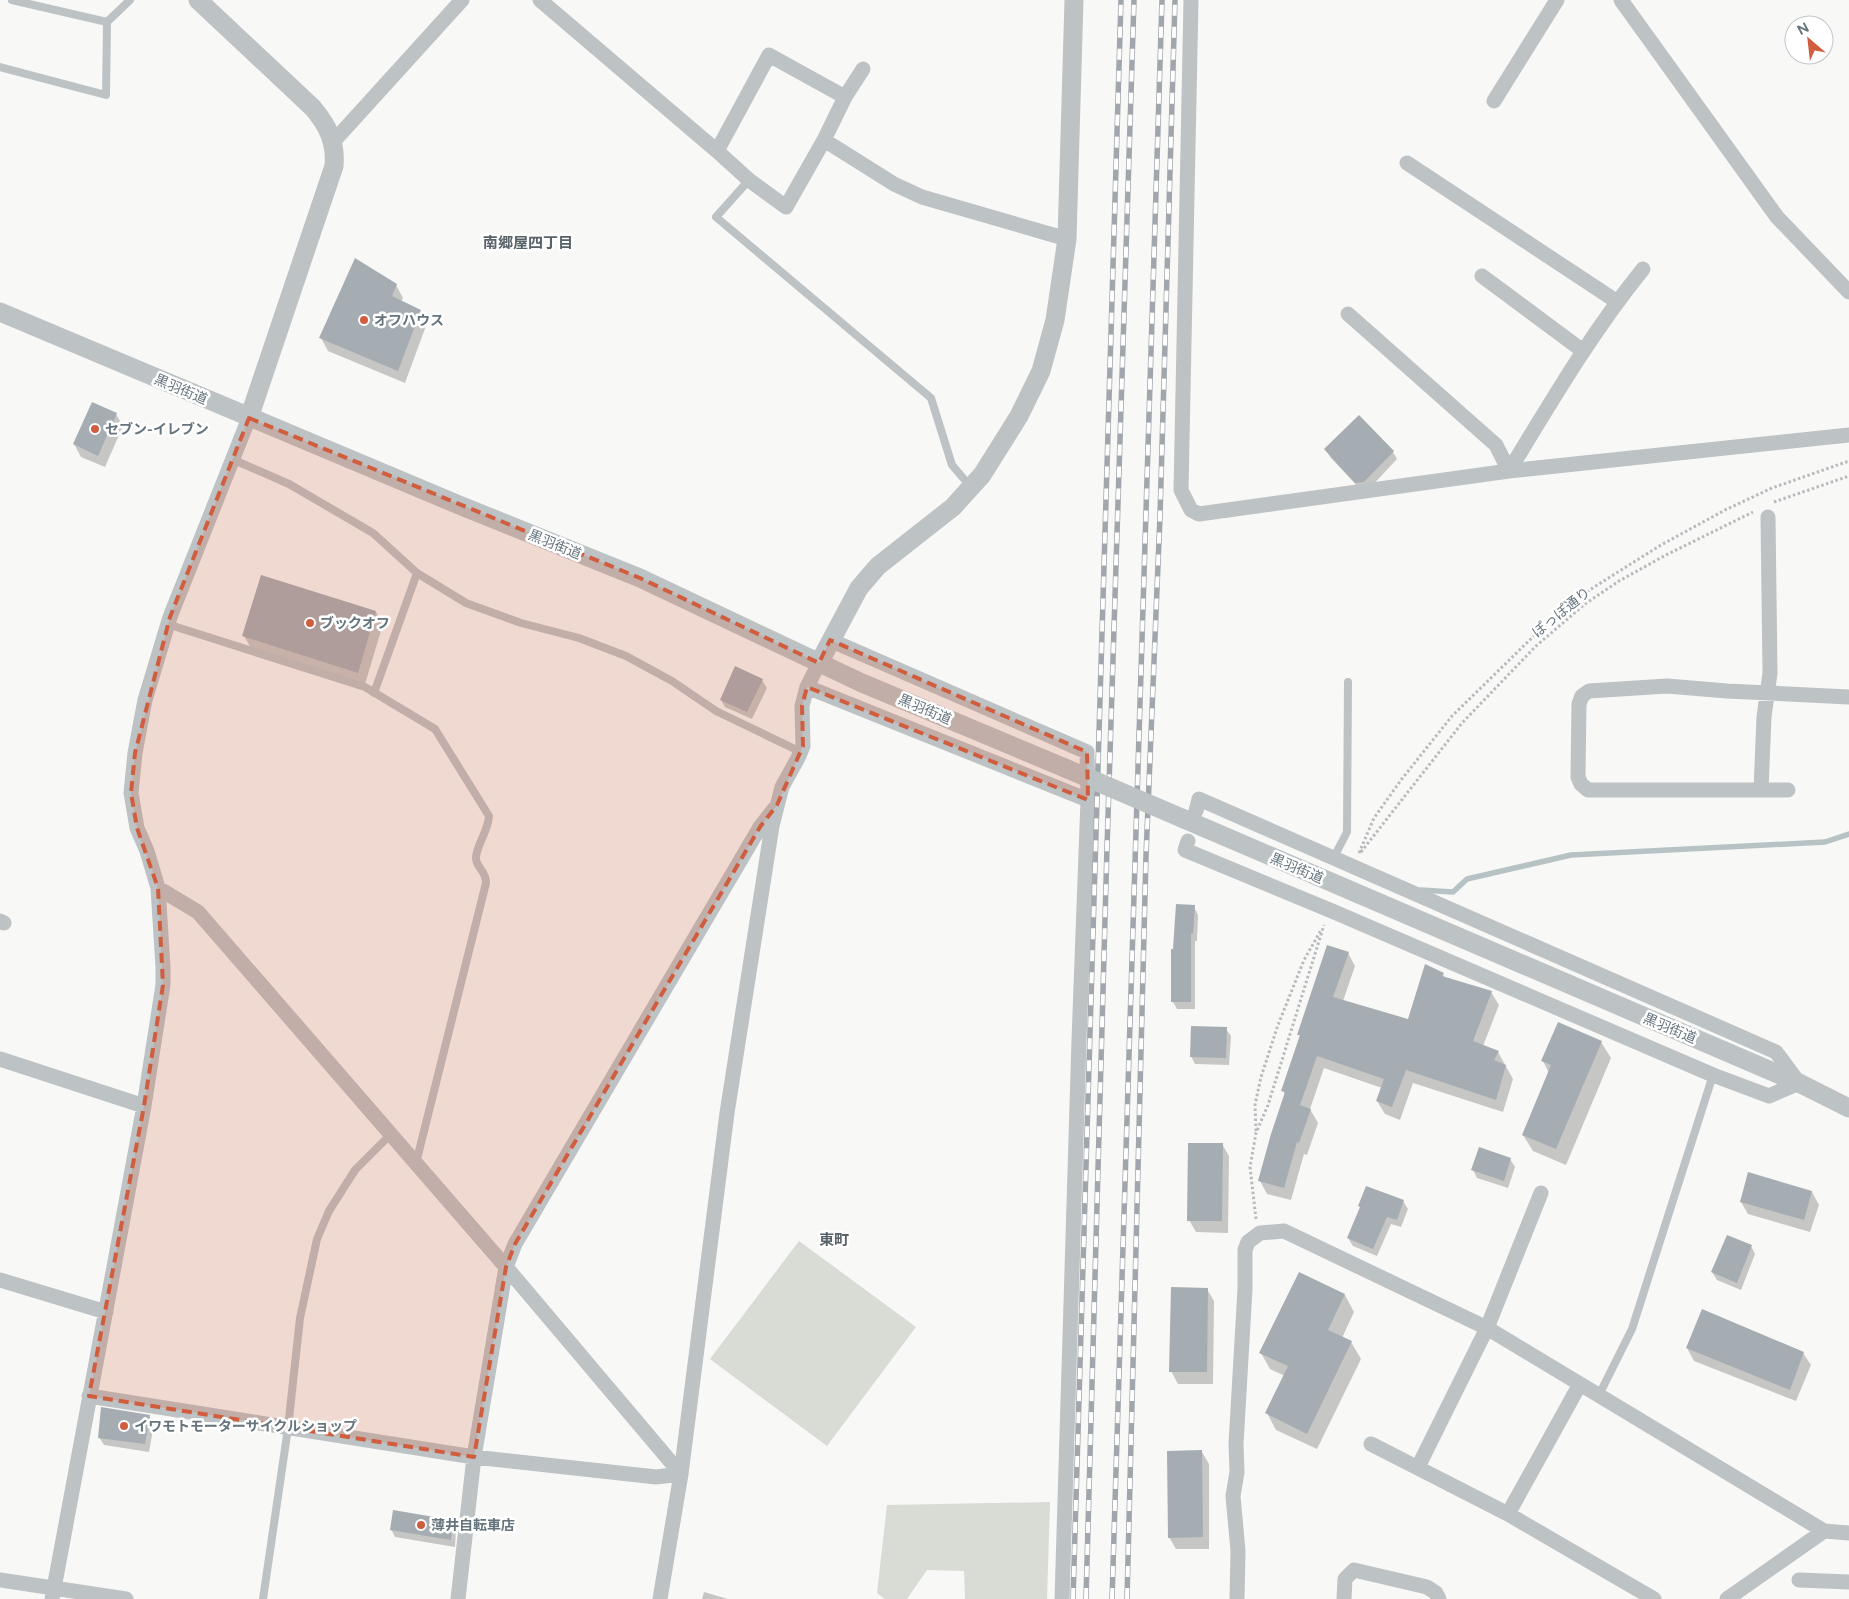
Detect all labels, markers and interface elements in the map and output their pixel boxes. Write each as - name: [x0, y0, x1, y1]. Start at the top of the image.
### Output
- north arrow: [1784, 15, 1834, 65]
- text: N: [1794, 19, 1812, 39]
- district label: 南郷屋四丁目: [483, 234, 573, 252]
- place label: オフハウス: [374, 312, 444, 329]
- marker: オフハウス: [358, 314, 370, 326]
- street label: 黒羽街道: [152, 371, 210, 408]
- place label: セブン-イレブン: [105, 421, 209, 438]
- marker: セブン-イレブン: [89, 423, 101, 435]
- street label: 黒羽街道: [526, 526, 584, 563]
- street label: ぽっぽ通り: [1529, 584, 1594, 641]
- place label: ブックオフ: [320, 615, 390, 632]
- marker: ブックオフ: [304, 617, 316, 629]
- street label: 黒羽街道: [896, 691, 954, 728]
- street label: 黒羽街道: [1268, 850, 1326, 887]
- street label: 黒羽街道: [1641, 1010, 1699, 1047]
- district label: 東町: [819, 1231, 849, 1249]
- place label: イワモトモーターサイクルショップ: [134, 1418, 357, 1435]
- marker: イワモトモーターサイクルショップ: [118, 1420, 130, 1432]
- place label: 薄井自転車店: [431, 1517, 515, 1534]
- marker: 薄井自転車店: [415, 1519, 427, 1531]

